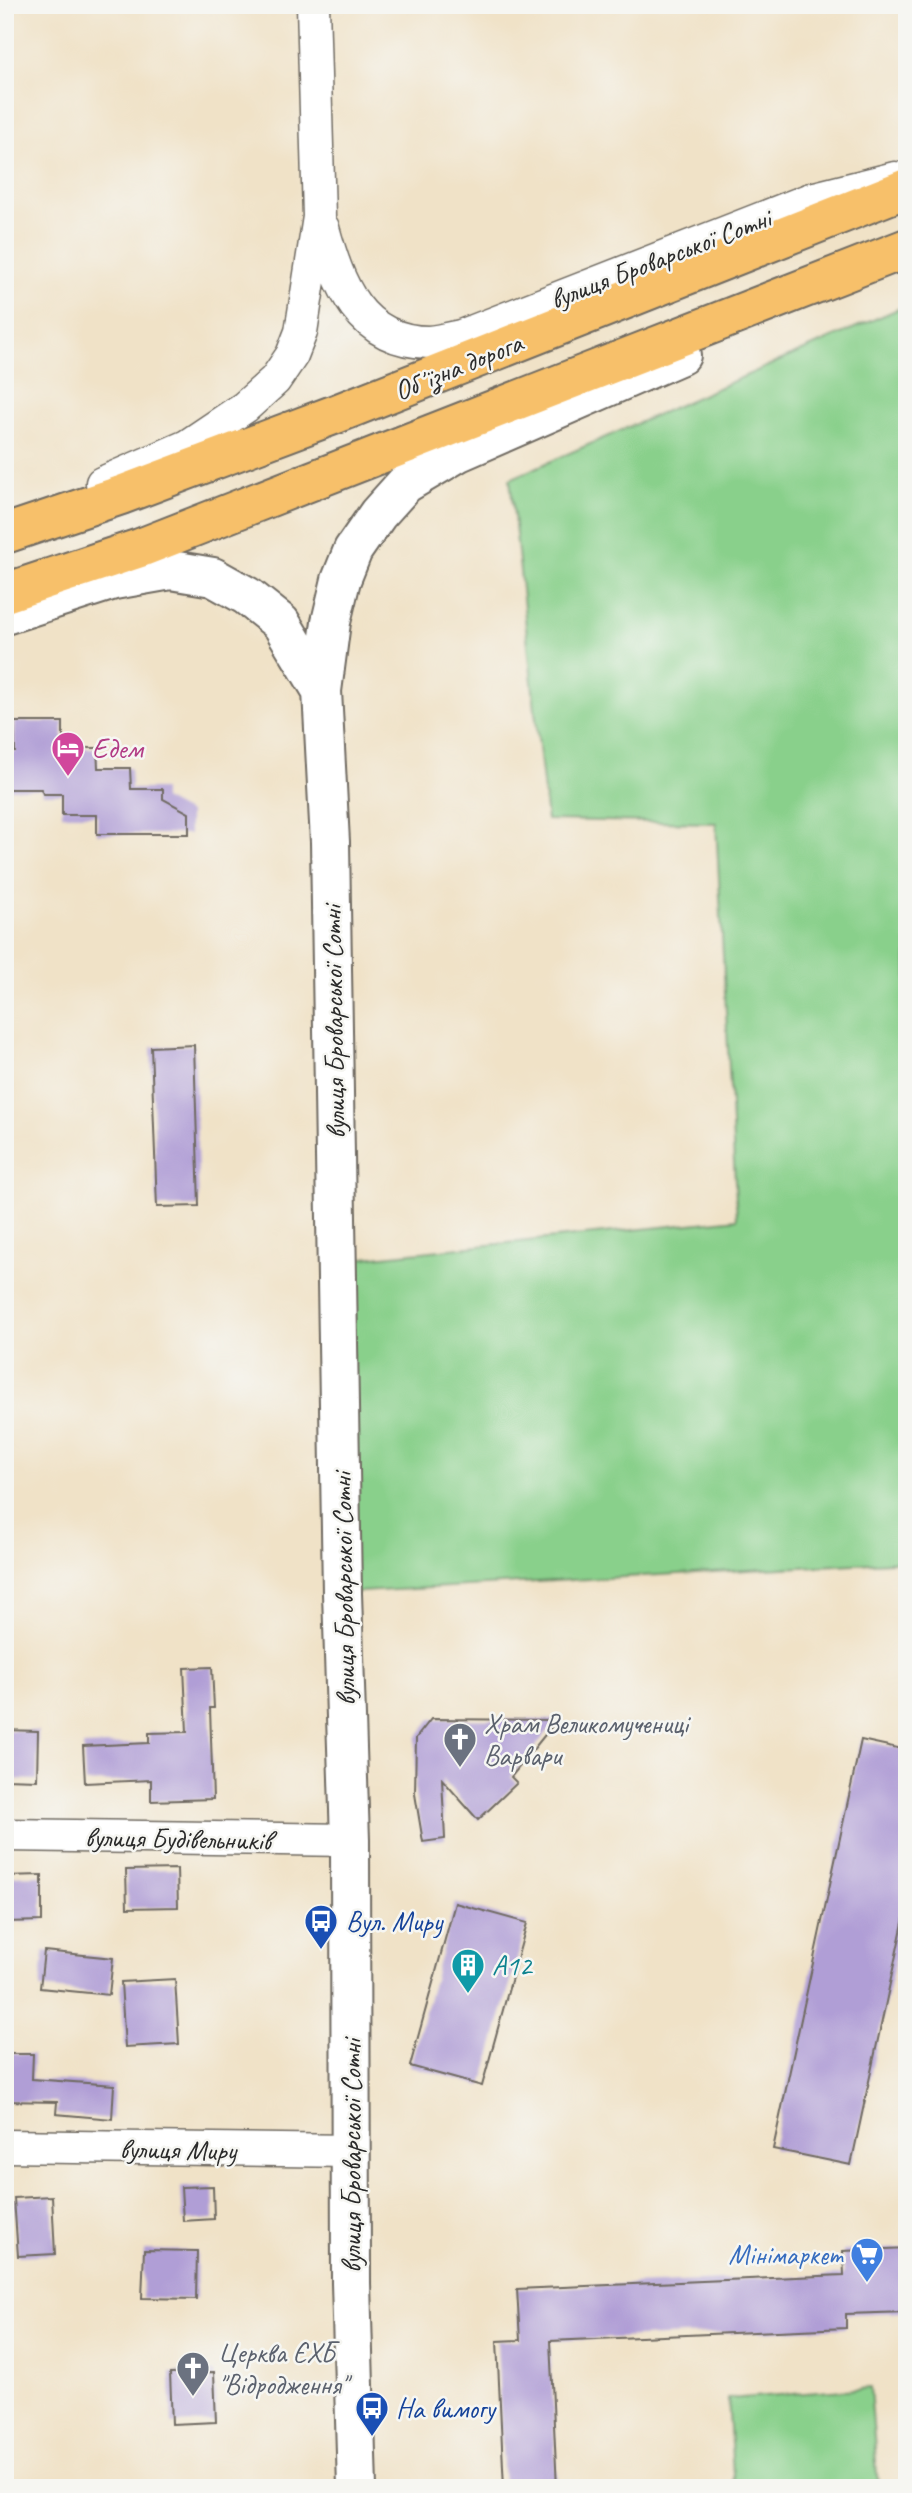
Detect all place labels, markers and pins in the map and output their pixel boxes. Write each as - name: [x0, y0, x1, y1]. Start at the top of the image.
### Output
- hotel icon: Едем: [49, 729, 87, 778]
- place label: Едем: [92, 731, 145, 766]
- place label: Храм Великомучениці Варвари: [484, 1706, 692, 1773]
- church icon: Храм Великомучениці Варвари: [441, 1720, 479, 1769]
- bus stop icon: Вул. Миру: [302, 1902, 340, 1951]
- place label: Вул. Миру: [346, 1904, 445, 1939]
- building icon: А12: [449, 1946, 487, 1995]
- place label: А12: [492, 1948, 534, 1983]
- supermarket icon: Мінімаркет: [848, 2235, 886, 2284]
- place label: Мінімаркет: [729, 2237, 844, 2272]
- place label: Церква ЄХБ "Відродження": [218, 2335, 353, 2402]
- church icon: Церква ЄХБ "Відродження": [174, 2349, 212, 2398]
- bus stop icon: На вимогу: [353, 2389, 391, 2438]
- place label: На вимогу: [396, 2391, 497, 2426]

